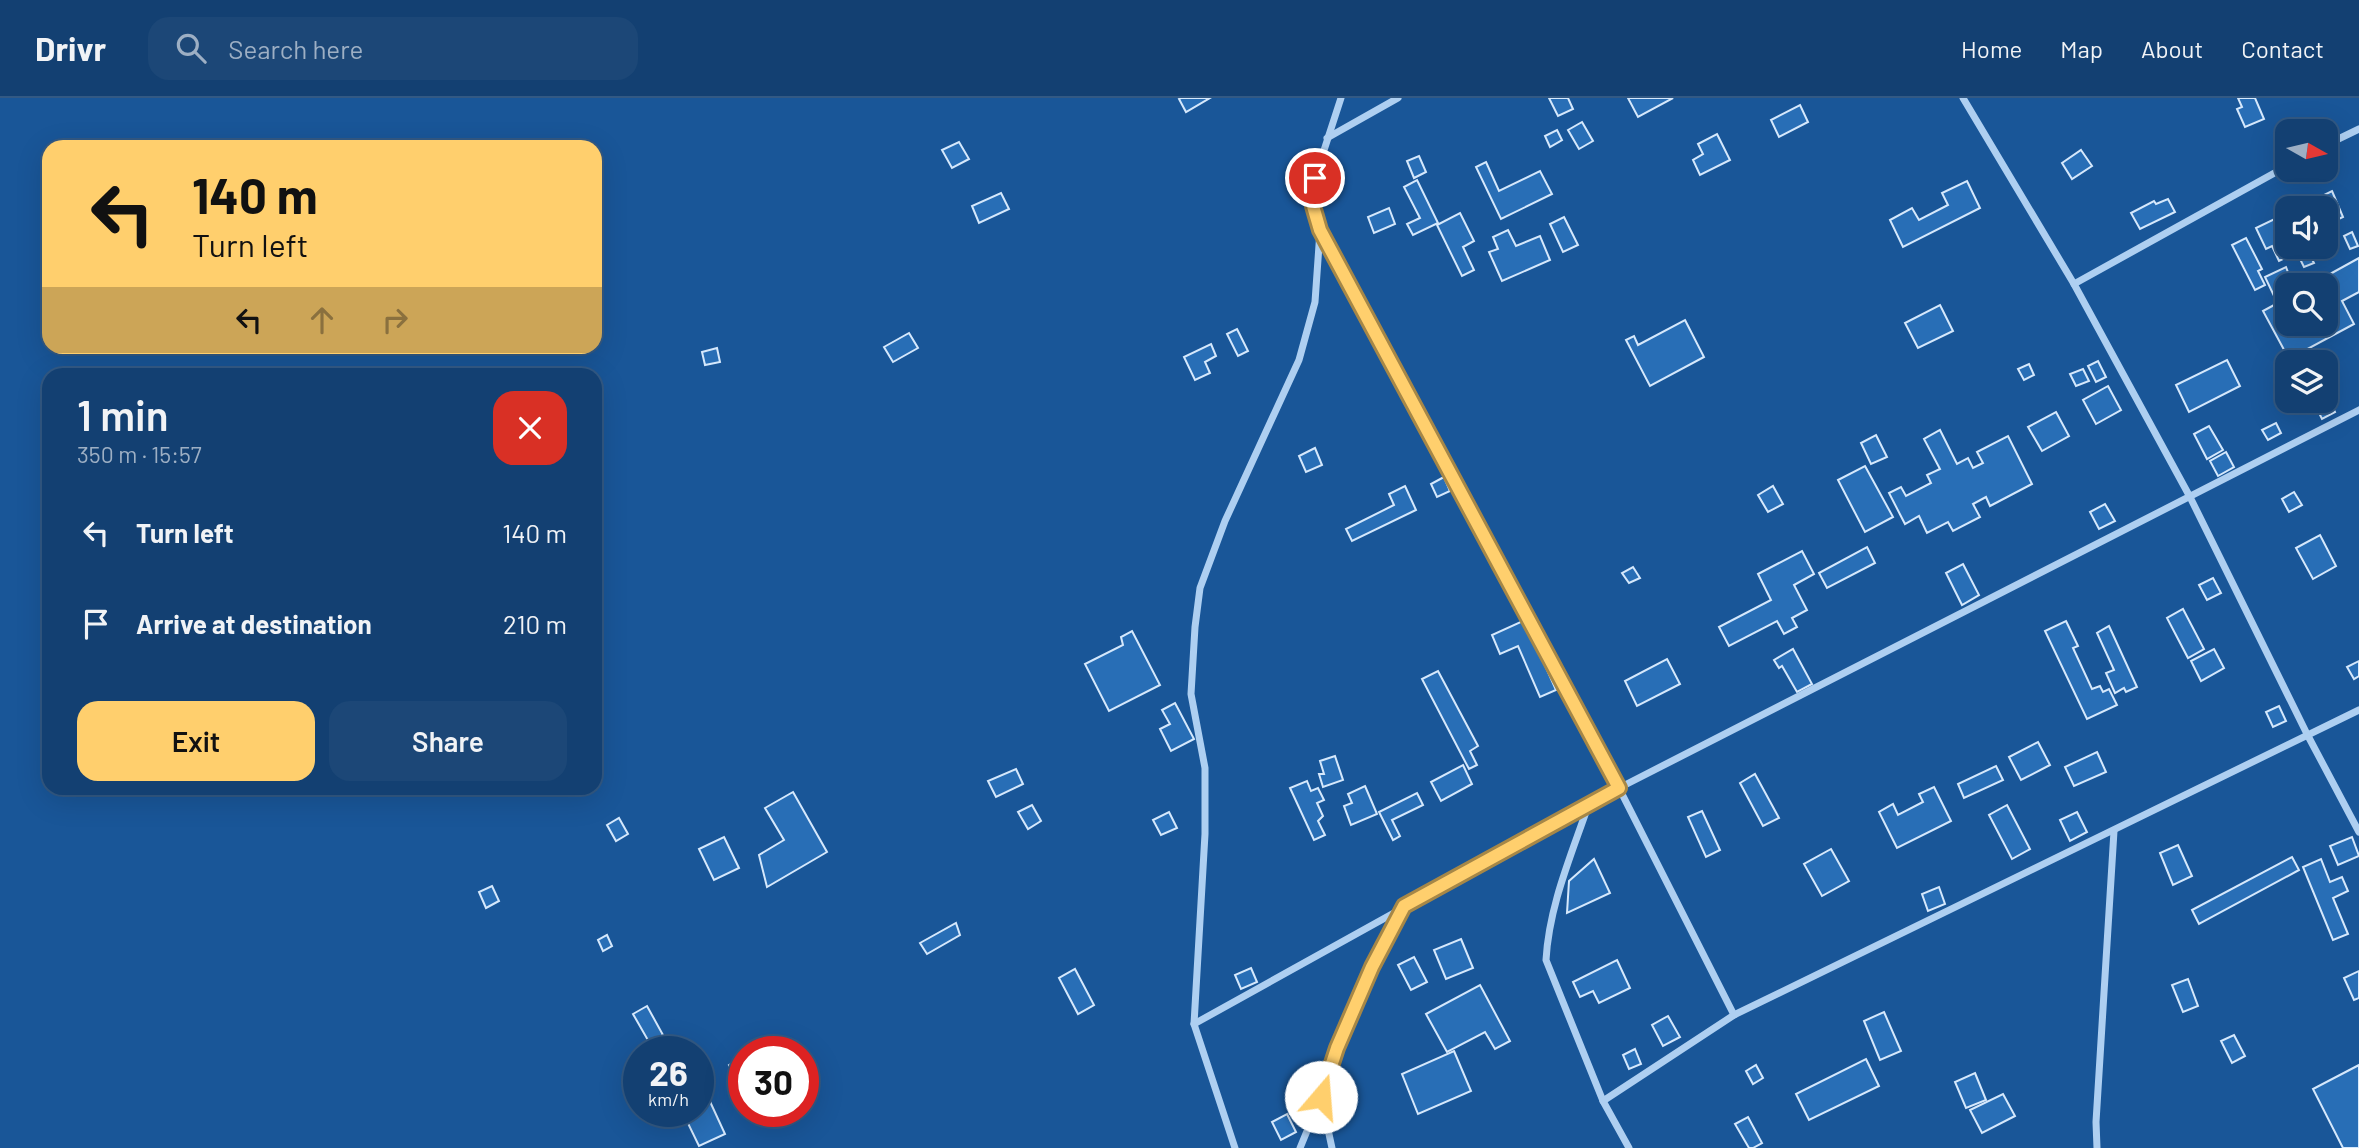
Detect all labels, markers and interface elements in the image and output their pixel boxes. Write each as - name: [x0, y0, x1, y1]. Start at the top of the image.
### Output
- search box: [148, 17, 638, 80]
- text: Drivr: [35, 28, 106, 68]
- icon: search: [172, 29, 210, 67]
- text: Search here: [228, 33, 363, 64]
- text: Home: [1961, 34, 2022, 63]
- text: Map: [2060, 34, 2103, 63]
- text: About: [2141, 34, 2203, 63]
- text: Contact: [2241, 34, 2324, 63]
- north arrow: [2275, 119, 2338, 182]
- map controls: [2275, 119, 2338, 413]
- pin: [1285, 148, 1345, 208]
- icon: arrive: [1296, 159, 1334, 197]
- text: 140 m: [192, 165, 318, 224]
- icon: left: [77, 168, 168, 259]
- button: sound: [2275, 196, 2338, 259]
- text: Turn left: [192, 225, 309, 263]
- button: search: [2275, 273, 2338, 336]
- icon: left: [230, 301, 268, 339]
- icon: ahead: [303, 301, 341, 339]
- icon: right: [376, 301, 414, 339]
- button: layers: [2275, 350, 2338, 413]
- text: 1 min: [77, 389, 169, 439]
- button: close: [493, 391, 567, 465]
- text: 350 m · 15:57: [77, 440, 202, 468]
- icon: left: [77, 514, 115, 552]
- text: Turn left: [136, 517, 234, 548]
- text: 140 m: [502, 517, 567, 548]
- icon: arrive: [77, 605, 115, 643]
- text: Arrive at destination: [136, 608, 372, 639]
- text: 210 m: [503, 608, 567, 639]
- button: Exit: [77, 701, 315, 781]
- button: Share: [329, 701, 567, 781]
- speed limit sign: 30: [728, 1036, 819, 1127]
- text: 26: [649, 1051, 688, 1093]
- position arrow: [1284, 1060, 1358, 1134]
- text: km/h: [648, 1088, 689, 1110]

